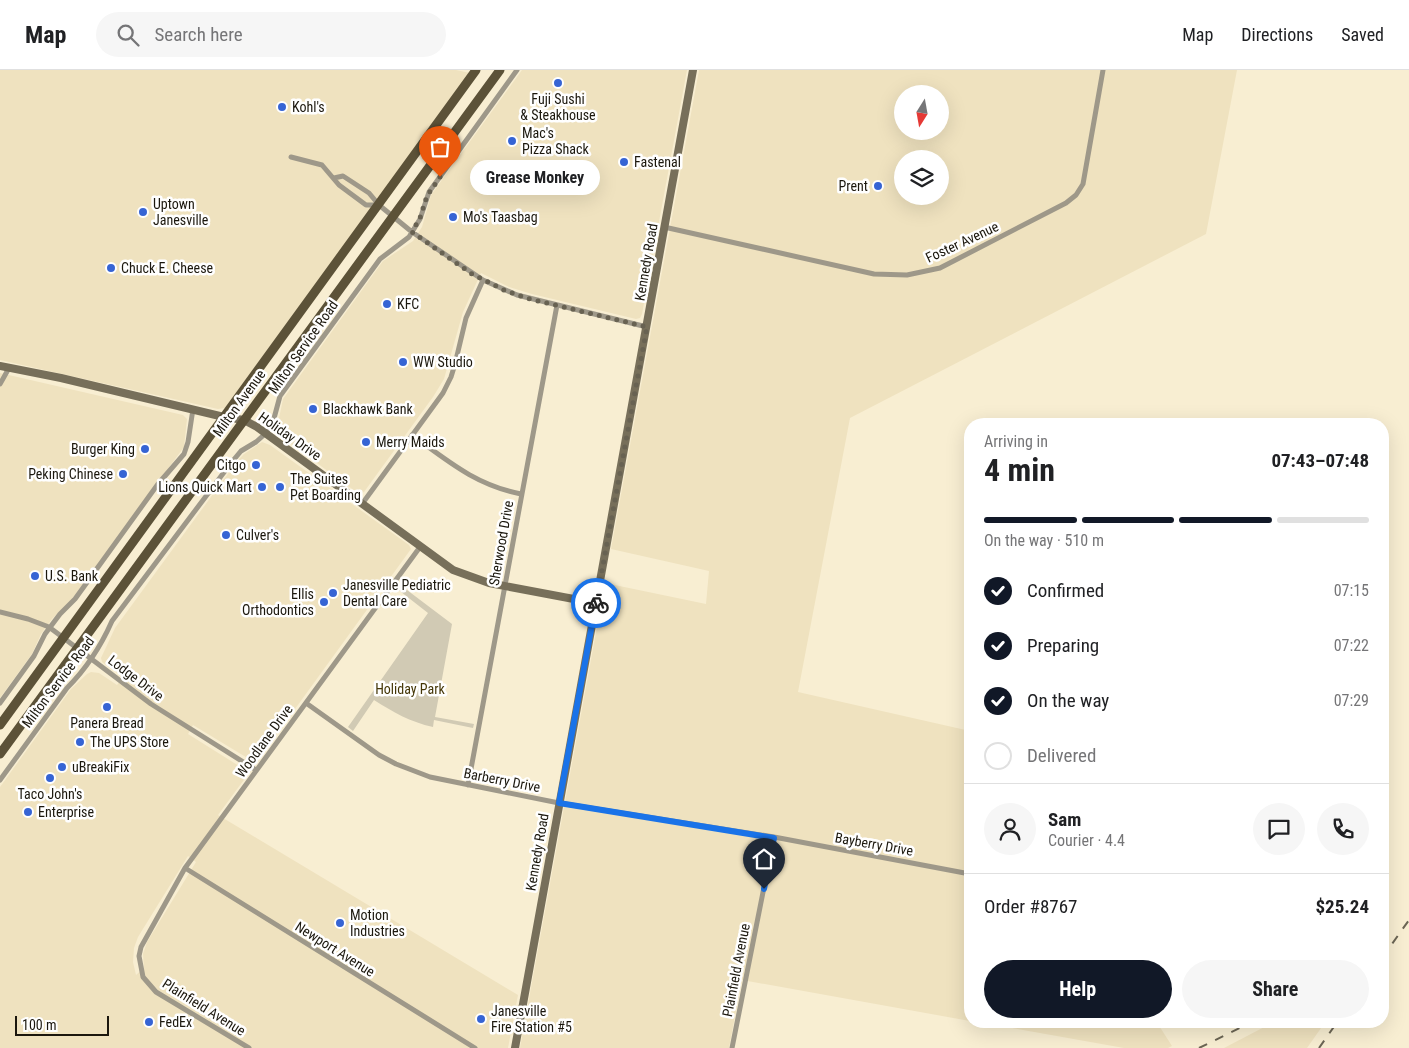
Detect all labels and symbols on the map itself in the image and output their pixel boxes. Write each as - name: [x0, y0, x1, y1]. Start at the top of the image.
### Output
- marker: Fuji Sushi & Steakhouse: [552, 77, 564, 89]
- north arrow: [894, 85, 949, 140]
- place label: Fuji Sushi & Steakhouse: [520, 91, 596, 123]
- place label: Kohl's: [292, 99, 325, 115]
- marker: Kohl's: [276, 101, 288, 113]
- place label: Mac's Pizza Shack: [522, 125, 589, 157]
- pin: [419, 126, 461, 177]
- marker: Mac's Pizza Shack: [506, 135, 518, 147]
- place label: Fastenal: [634, 154, 681, 170]
- marker: Fastenal: [618, 156, 630, 168]
- callout: Grease Monkey: [470, 160, 600, 194]
- place label: Prent: [839, 178, 868, 194]
- marker: Prent: [872, 180, 884, 192]
- place label: Uptown Janesville: [153, 196, 209, 228]
- marker: Uptown Janesville: [137, 206, 149, 218]
- place label: Mo's Taasbag: [463, 209, 538, 225]
- marker: Mo's Taasbag: [447, 211, 459, 223]
- street label: Foster Avenue: [923, 218, 1001, 266]
- street label: Kennedy Road: [631, 222, 661, 302]
- place label: Chuck E. Cheese: [121, 260, 214, 276]
- marker: Chuck E. Cheese: [105, 262, 117, 274]
- place label: KFC: [397, 296, 419, 312]
- street label: Milton Service Road: [265, 297, 341, 397]
- marker: KFC: [381, 298, 393, 310]
- place label: WW Studio: [413, 354, 473, 370]
- marker: WW Studio: [397, 356, 409, 368]
- street label: Milton Avenue: [210, 366, 269, 439]
- place label: Blackhawk Bank: [323, 401, 414, 417]
- marker: Blackhawk Bank: [307, 403, 319, 415]
- street label: Holiday Drive: [256, 409, 325, 464]
- place label: Merry Maids: [376, 434, 445, 450]
- marker: Merry Maids: [360, 436, 372, 448]
- place label: Burger King: [71, 441, 135, 457]
- marker: Burger King: [139, 443, 151, 455]
- place label: Citgo: [217, 457, 246, 473]
- marker: Citgo: [250, 459, 262, 471]
- place label: Peking Chinese: [28, 466, 113, 482]
- marker: Peking Chinese: [117, 468, 129, 480]
- place label: The Suites Pet Boarding: [290, 471, 361, 503]
- place label: Lions Quick Mart: [158, 479, 252, 495]
- marker: Lions Quick Mart: [256, 481, 268, 493]
- marker: The Suites Pet Boarding: [274, 481, 286, 493]
- street label: Sherwood Drive: [486, 499, 516, 587]
- place label: Culver's: [236, 527, 279, 543]
- marker: Culver's: [220, 529, 232, 541]
- place label: U.S. Bank: [45, 568, 99, 584]
- marker: U.S. Bank: [29, 570, 41, 582]
- place label: Janesville Pediatric Dental Care: [343, 577, 451, 609]
- courier: [571, 578, 621, 628]
- place label: Ellis Orthodontics: [242, 586, 314, 618]
- marker: Janesville Pediatric Dental Care: [327, 587, 339, 599]
- marker: Ellis Orthodontics: [318, 596, 330, 608]
- street label: Milton Service Road: [19, 633, 97, 731]
- street label: Lodge Drive: [105, 652, 167, 704]
- park label: Holiday Park: [375, 681, 446, 697]
- marker: Panera Bread: [101, 701, 113, 713]
- street label: Woodlane Drive: [232, 701, 296, 780]
- place label: Panera Bread: [70, 715, 144, 731]
- place label: The UPS Store: [90, 734, 169, 750]
- marker: The UPS Store: [74, 736, 86, 748]
- place label: uBreakiFix: [72, 759, 129, 775]
- marker: uBreakiFix: [56, 761, 68, 773]
- street label: Barberry Drive: [462, 765, 542, 795]
- marker: Taco John's: [44, 772, 56, 784]
- place label: Taco John's: [18, 786, 82, 802]
- place label: Enterprise: [38, 804, 94, 820]
- marker: Enterprise: [22, 806, 34, 818]
- street label: Kennedy Road: [522, 812, 552, 892]
- street label: Bayberry Drive: [834, 829, 915, 859]
- pin: [743, 838, 785, 889]
- place label: Motion Industries: [350, 907, 405, 939]
- marker: Motion Industries: [334, 917, 346, 929]
- street label: Newport Avenue: [292, 918, 378, 980]
- street label: Plainfield Avenue: [719, 922, 753, 1018]
- street label: Plainfield Avenue: [160, 975, 249, 1039]
- place label: Janesville Fire Station #5: [491, 1003, 572, 1035]
- scale bar: [15, 1013, 109, 1036]
- marker: Janesville Fire Station #5: [475, 1013, 487, 1025]
- place label: FedEx: [159, 1014, 192, 1030]
- marker: FedEx: [143, 1016, 155, 1028]

